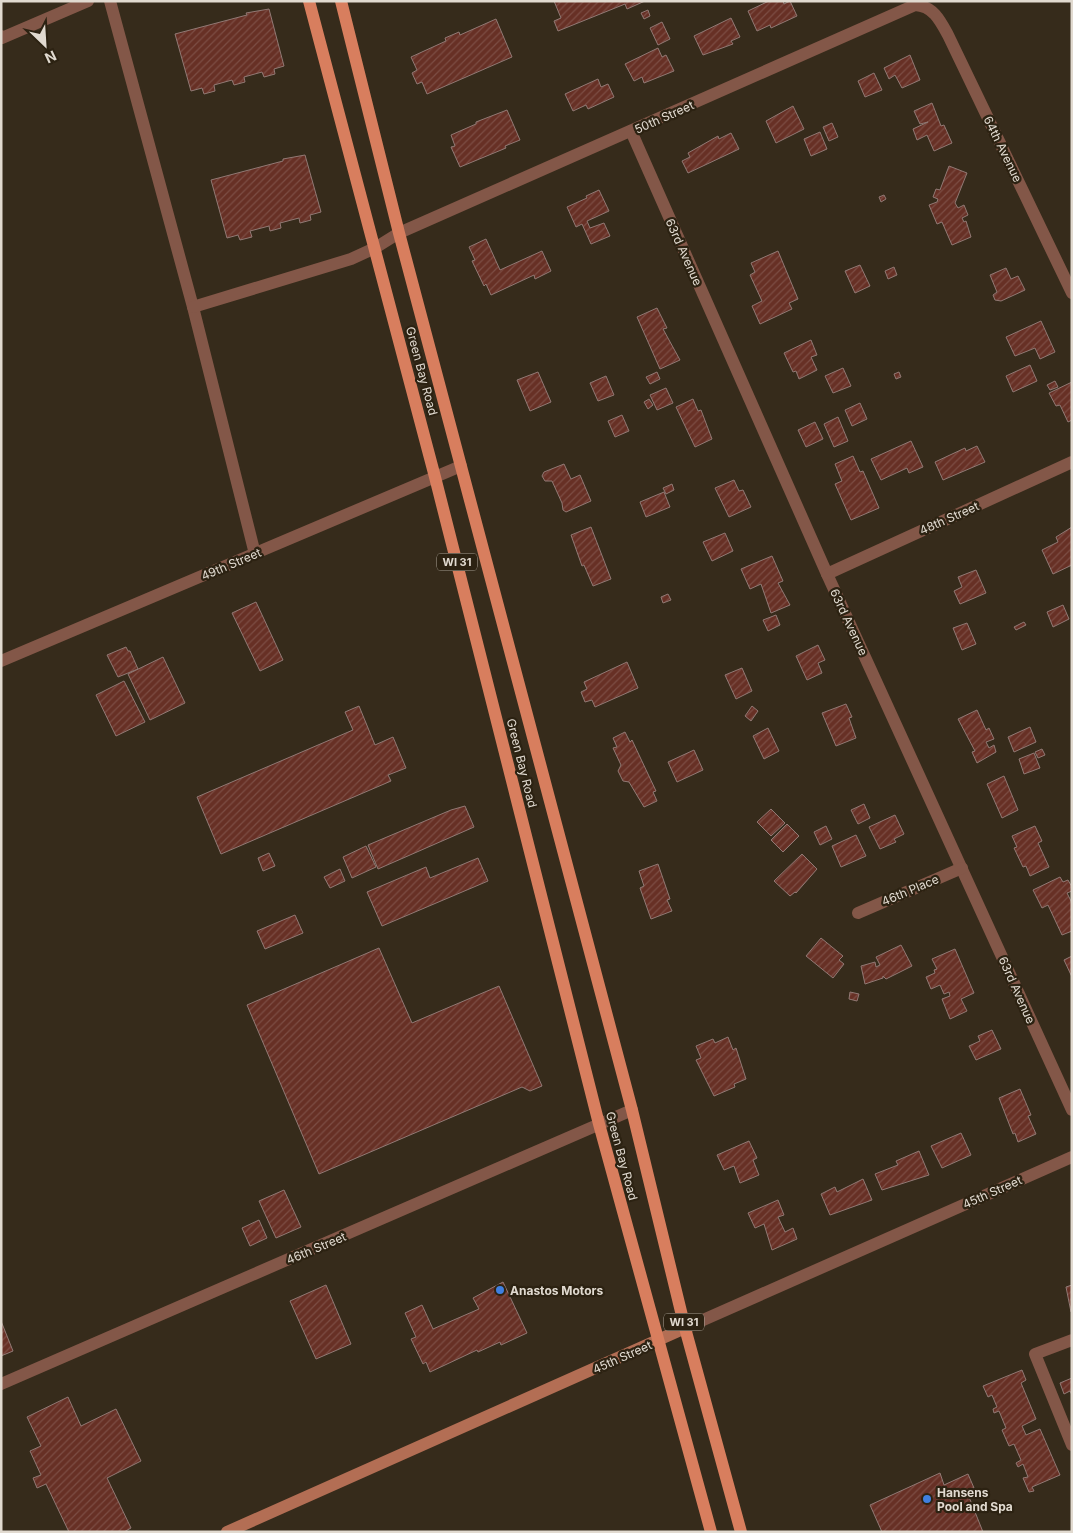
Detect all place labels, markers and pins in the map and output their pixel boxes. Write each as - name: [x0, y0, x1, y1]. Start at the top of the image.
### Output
- place label: Anastos Motors: [510, 1283, 603, 1298]
- marker: Anastos Motors: [494, 1284, 506, 1296]
- place label: Hansens Pool and Spa: [937, 1485, 1013, 1514]
- marker: Hansens Pool and Spa: [921, 1493, 933, 1505]

